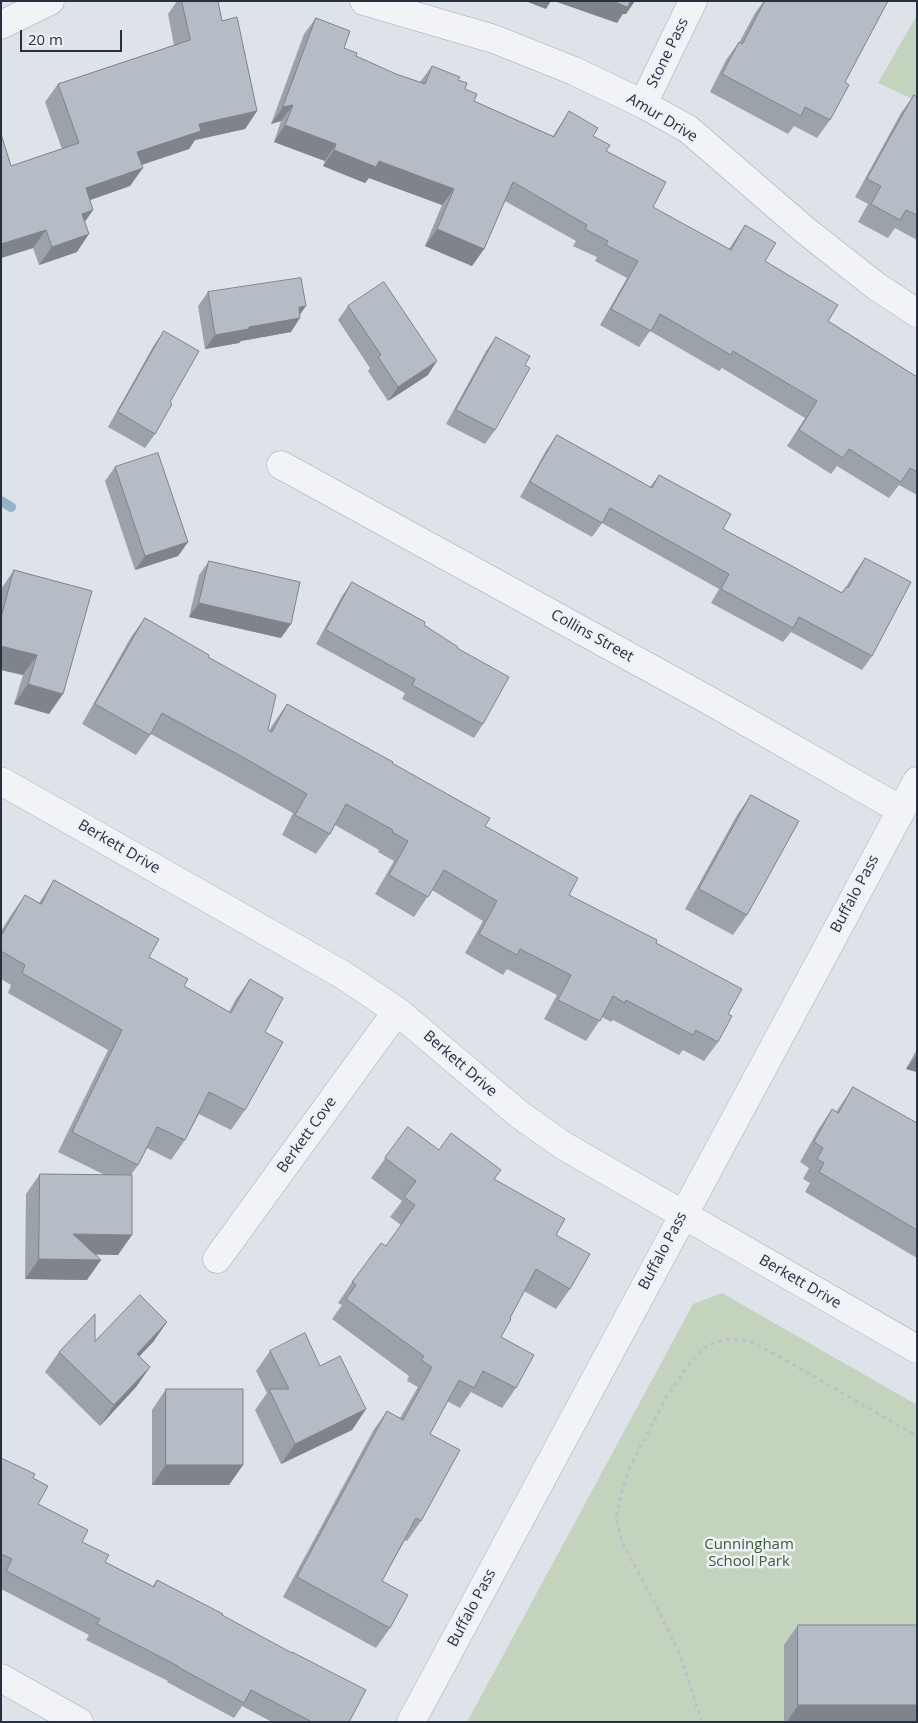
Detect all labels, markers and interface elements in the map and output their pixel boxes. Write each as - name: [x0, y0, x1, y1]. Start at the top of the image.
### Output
- street label: Stone Pass: [643, 15, 693, 91]
- scale bar: [22, 20, 125, 52]
- text: 20 m: [28, 29, 63, 49]
- street label: Amur Drive: [623, 90, 701, 146]
- street label: Collins Street: [547, 606, 637, 666]
- street label: Berkett Drive: [75, 816, 163, 878]
- street label: Buffalo Pass: [827, 852, 883, 936]
- street label: Berkett Drive: [419, 1027, 501, 1101]
- street label: Berkett Cove: [273, 1093, 341, 1177]
- street label: Buffalo Pass: [635, 1209, 691, 1293]
- street label: Berkett Drive: [756, 1251, 844, 1313]
- park label: Cunningham School Park: [704, 1536, 794, 1571]
- street label: Buffalo Pass: [444, 1566, 500, 1650]

